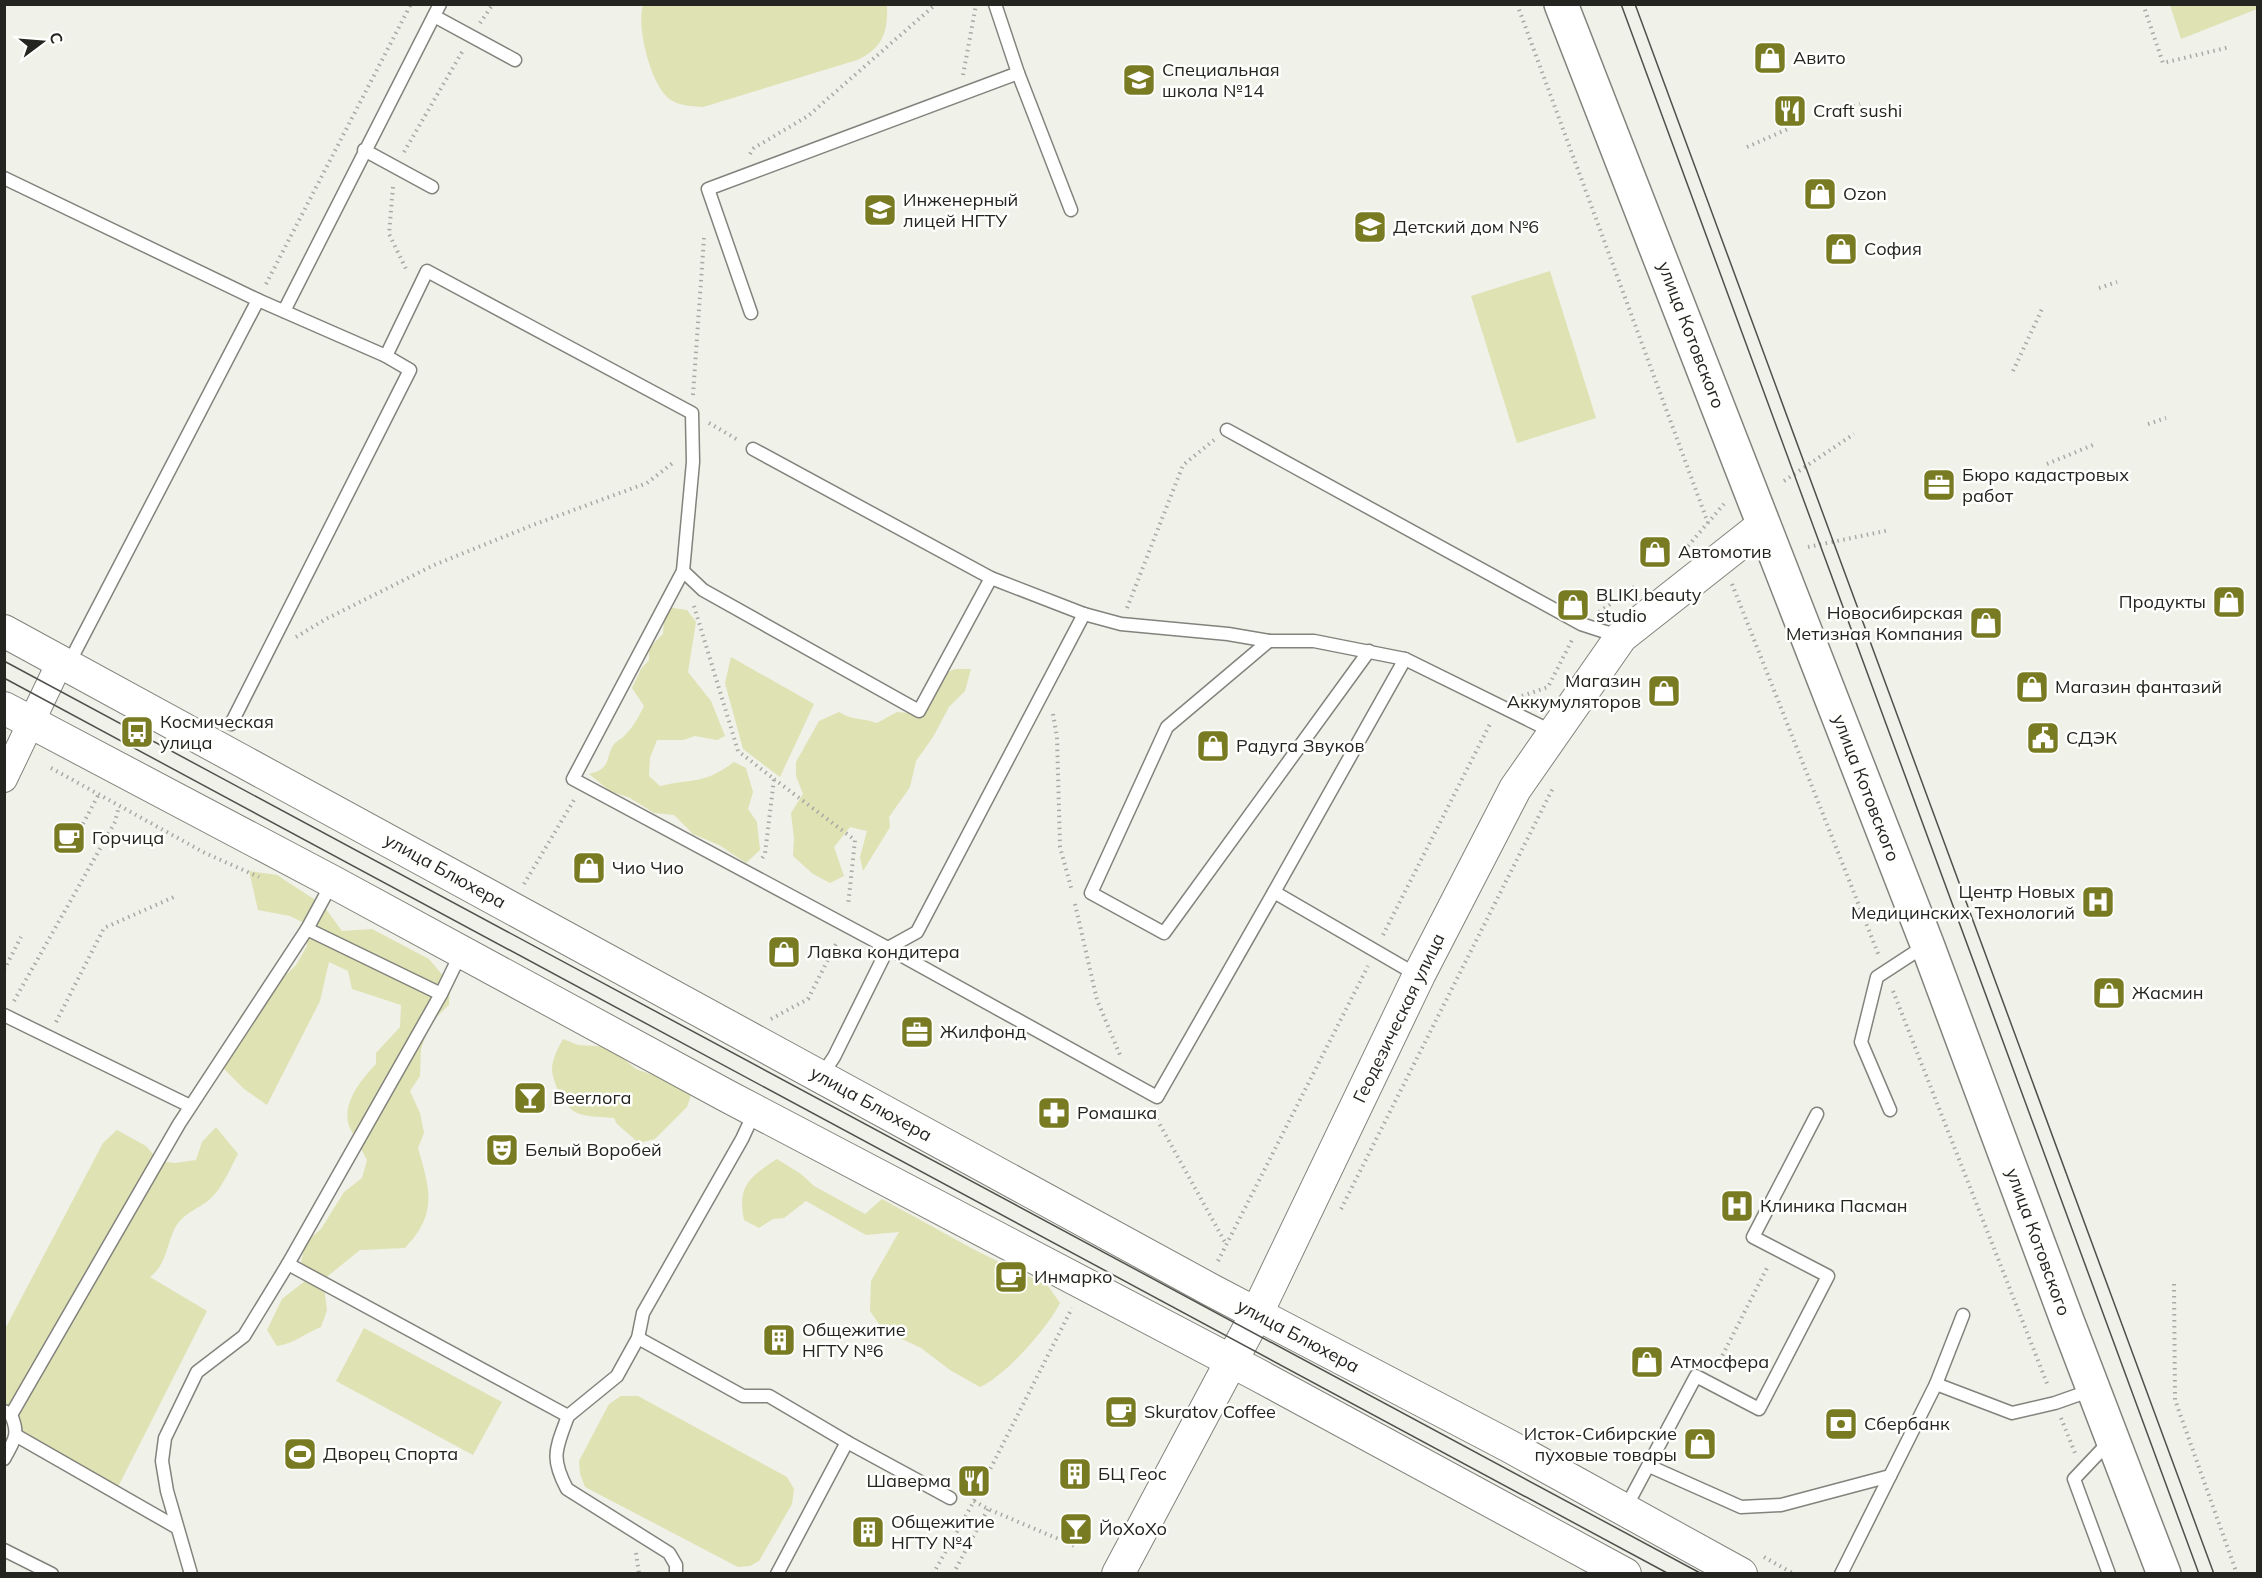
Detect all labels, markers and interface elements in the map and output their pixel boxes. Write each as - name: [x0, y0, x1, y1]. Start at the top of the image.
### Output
- north arrow: [12, 12, 72, 72]
- text: С: [45, 30, 68, 46]
- shop icon: Авито: [1752, 40, 1788, 76]
- place label: Авито: [1793, 46, 1846, 69]
- place label: Специальная школа №14: [1162, 58, 1280, 102]
- school or university icon: Специальная школа №14: [1121, 62, 1157, 98]
- restaurant icon: Craft sushi: [1772, 93, 1808, 129]
- place label: Craft sushi: [1813, 99, 1902, 122]
- shop icon: Ozon: [1802, 176, 1838, 212]
- place label: Ozon: [1843, 182, 1887, 205]
- place label: Инженерный лицей НГТУ: [903, 188, 1018, 232]
- school or university icon: Инженерный лицей НГТУ: [862, 192, 898, 228]
- school or university icon: Детский дом №6: [1352, 209, 1388, 245]
- place label: Детский дом №6: [1393, 215, 1539, 238]
- shop icon: София: [1823, 231, 1859, 267]
- place label: София: [1864, 237, 1922, 260]
- street label: улица Котовского: [1653, 258, 1730, 412]
- place label: Бюро кадастровых работ: [1962, 463, 2129, 507]
- office icon: Бюро кадастровых работ: [1921, 467, 1957, 503]
- shop icon: Автомотив: [1637, 534, 1673, 570]
- place label: Автомотив: [1678, 540, 1772, 563]
- place label: BLIKI beauty studio: [1596, 583, 1702, 627]
- shop icon: Продукты: [2211, 584, 2247, 620]
- shop icon: BLIKI beauty studio: [1555, 587, 1591, 623]
- place label: Продукты: [2119, 590, 2206, 613]
- place label: Новосибирская Метизная Компания: [1786, 601, 1963, 645]
- shop icon: Новосибирская Метизная Компания: [1968, 605, 2004, 641]
- place label: Магазин Аккумуляторов: [1507, 669, 1641, 713]
- shop icon: Магазин фантазий: [2014, 669, 2050, 705]
- shop icon: Магазин Аккумуляторов: [1646, 673, 1682, 709]
- place label: Магазин фантазий: [2055, 675, 2222, 698]
- place label: Космическая улица: [160, 710, 274, 754]
- street label: улица Котовского: [1828, 711, 1905, 865]
- bus stop icon: Космическая улица: [119, 714, 155, 750]
- public building icon: СДЭК: [2025, 720, 2061, 756]
- place label: СДЭК: [2066, 726, 2117, 749]
- shop icon: Радуга Звуков: [1195, 728, 1231, 764]
- place label: Радуга Звуков: [1236, 734, 1365, 757]
- cafe icon: Горчица: [51, 820, 87, 856]
- place label: Горчица: [92, 826, 164, 849]
- street label: улица Блюхера: [380, 828, 510, 913]
- shop icon: Чио Чио: [571, 850, 607, 886]
- place label: Чио Чио: [612, 856, 684, 879]
- place label: Центр Новых Медицинских Технологий: [1851, 880, 2075, 924]
- hospital icon: Центр Новых Медицинских Технологий: [2080, 884, 2116, 920]
- street label: Геодезическая улица: [1347, 929, 1450, 1106]
- shop icon: Лавка кондитера: [766, 934, 802, 970]
- place label: Лавка кондитера: [807, 940, 960, 963]
- shop icon: Жасмин: [2091, 975, 2127, 1011]
- place label: Жасмин: [2132, 981, 2204, 1004]
- office icon: Жилфонд: [899, 1014, 935, 1050]
- place label: Жилфонд: [940, 1020, 1026, 1043]
- street label: улица Блюхера: [806, 1061, 936, 1146]
- bar icon: Beerлога: [512, 1080, 548, 1116]
- place label: Beerлога: [553, 1086, 631, 1109]
- pharmacy icon: Ромашка: [1036, 1095, 1072, 1131]
- place label: Ромашка: [1077, 1101, 1157, 1124]
- theatre icon: Белый Воробей: [484, 1132, 520, 1168]
- place label: Белый Воробей: [525, 1138, 662, 1161]
- street label: улица Котовского: [2001, 1165, 2076, 1319]
- hospital icon: Клиника Пасман: [1719, 1188, 1755, 1224]
- place label: Клиника Пасман: [1760, 1194, 1908, 1217]
- cafe icon: Инмарко: [993, 1259, 1029, 1295]
- place label: Инмарко: [1034, 1265, 1112, 1288]
- street label: улица Блюхера: [1233, 1294, 1363, 1378]
- place label: Общежитие НГТУ №6: [802, 1318, 906, 1362]
- building icon: Общежитие НГТУ №6: [761, 1322, 797, 1358]
- shop icon: Атмосфера: [1629, 1344, 1665, 1380]
- place label: Атмосфера: [1670, 1350, 1769, 1373]
- cafe icon: Skuratov Coffee: [1103, 1394, 1139, 1430]
- place label: Skuratov Coffee: [1144, 1400, 1276, 1423]
- bank icon: Сбербанк: [1823, 1406, 1859, 1442]
- place label: Сбербанк: [1864, 1412, 1950, 1435]
- place label: Исток-Сибирские пуховые товары: [1524, 1422, 1677, 1466]
- shop icon: Исток-Сибирские пуховые товары: [1682, 1426, 1718, 1462]
- sports icon: Дворец Спорта: [282, 1436, 318, 1472]
- place label: Дворец Спорта: [323, 1442, 458, 1465]
- building icon: БЦ Геос: [1057, 1456, 1093, 1492]
- place label: БЦ Геос: [1098, 1462, 1167, 1485]
- restaurant icon: Шаверма: [956, 1463, 992, 1499]
- place label: Шаверма: [866, 1469, 951, 1492]
- place label: Общежитие НГТУ №4: [891, 1510, 995, 1554]
- bar icon: ЙоХоХо: [1058, 1511, 1094, 1547]
- building icon: Общежитие НГТУ №4: [850, 1514, 886, 1550]
- place label: ЙоХоХо: [1099, 1517, 1167, 1540]

